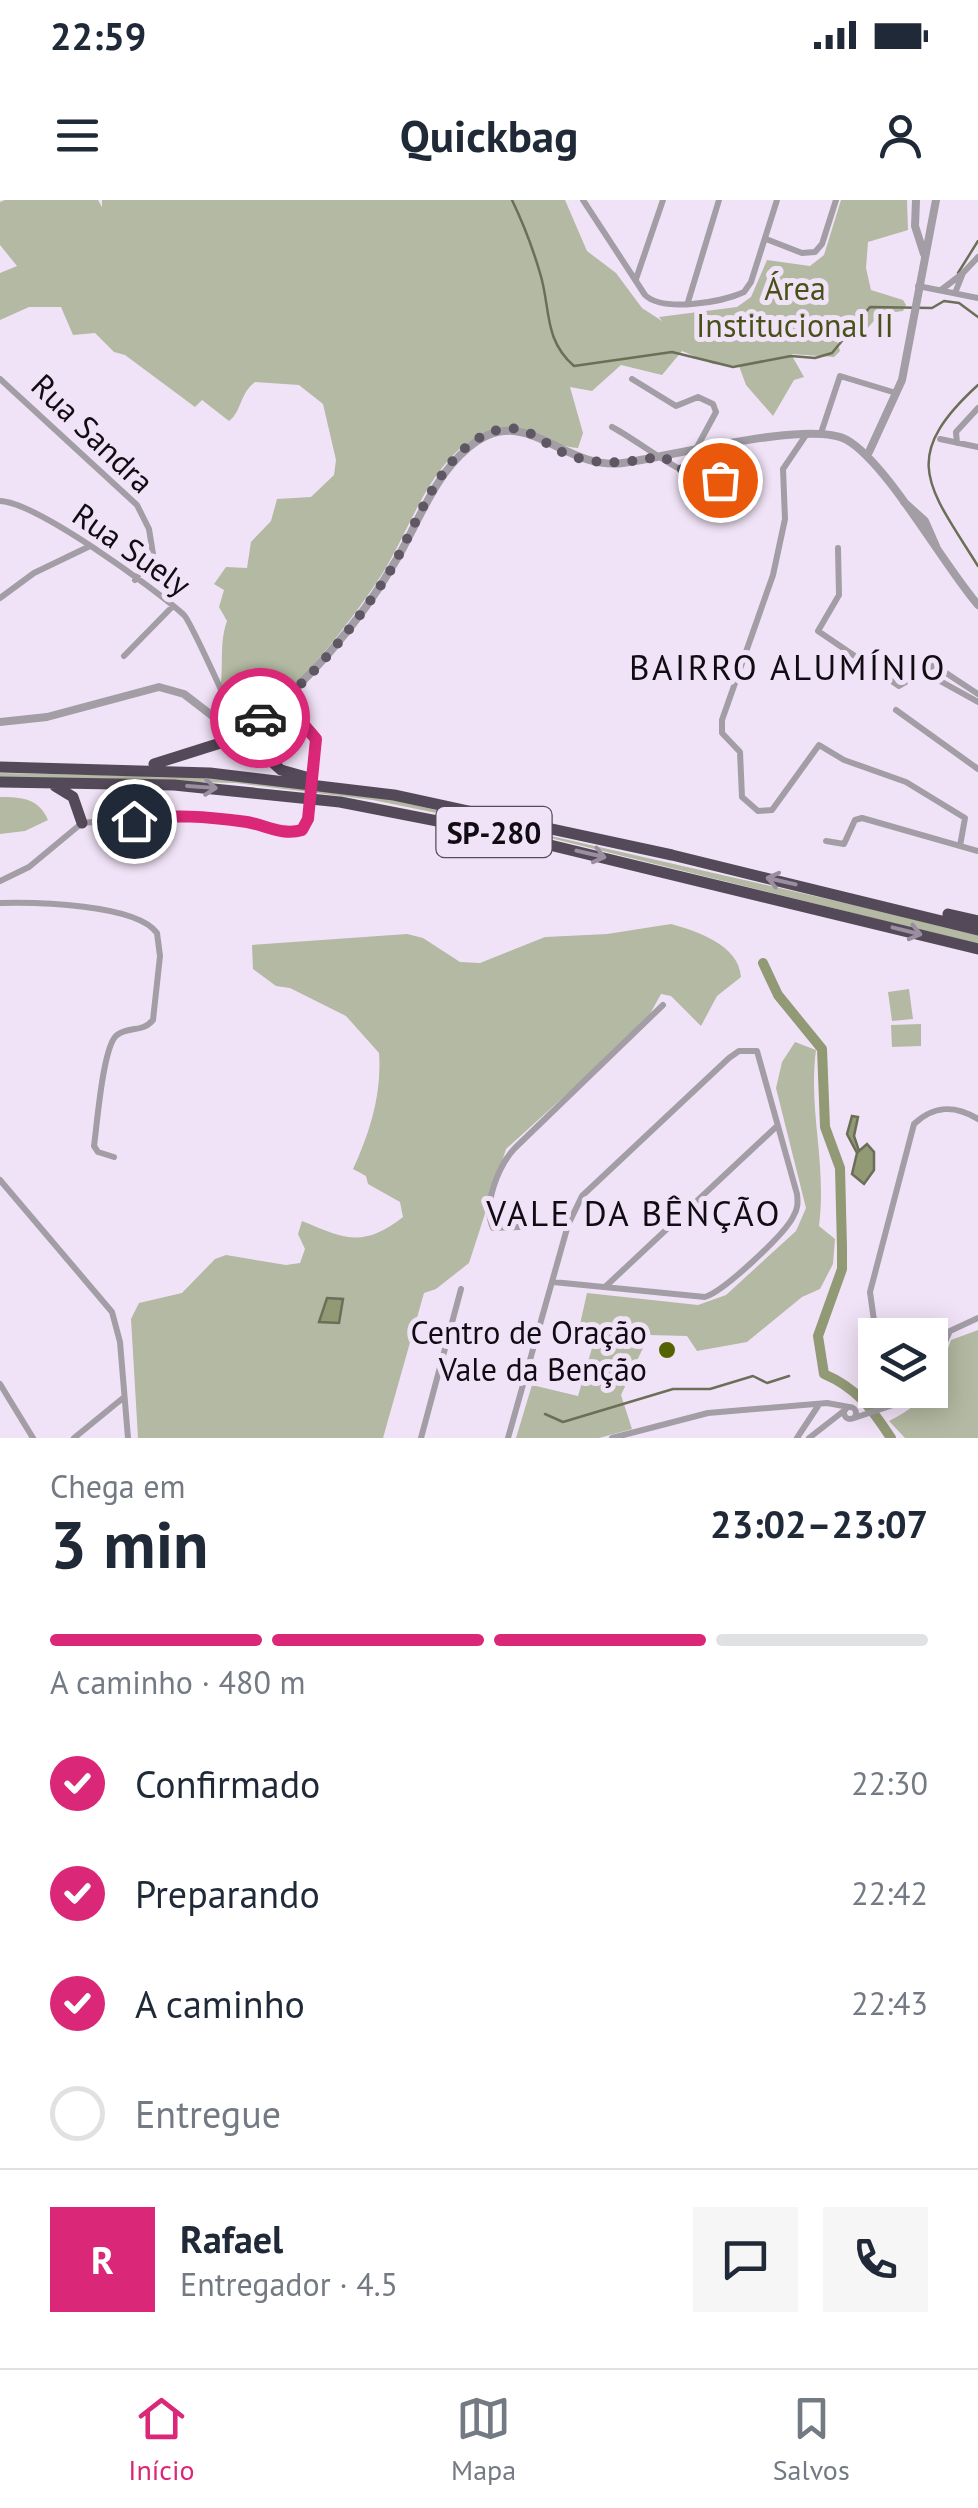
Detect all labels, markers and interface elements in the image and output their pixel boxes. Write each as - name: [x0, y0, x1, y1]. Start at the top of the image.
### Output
- text: 22:59: [50, 11, 146, 60]
- text: Quickbag: [400, 106, 578, 164]
- icon: menu: [50, 108, 105, 163]
- icon: person: [873, 108, 928, 163]
- park label: Área Institucional II: [696, 267, 894, 346]
- street label: Rua Sandra: [23, 364, 163, 502]
- pin: [678, 438, 763, 523]
- icon: bag: [693, 453, 748, 508]
- street label: Rua Suely: [65, 493, 199, 605]
- district label: BAIRRO ALUMÍNIO: [629, 644, 947, 690]
- courier: [210, 668, 310, 768]
- icon: car: [233, 691, 288, 746]
- one-way arrow: [186, 778, 218, 797]
- pin: [92, 779, 177, 864]
- icon: home: [107, 794, 162, 849]
- road number: SP-280: [436, 807, 552, 857]
- one-way arrow: [574, 846, 606, 865]
- one-way arrow: [766, 871, 798, 889]
- one-way arrow: [891, 922, 922, 941]
- district label: VALE DA BÊNÇÃO: [485, 1190, 782, 1236]
- place label: Centro de Oração Vale da Benção: [411, 1311, 647, 1390]
- map controls: [858, 1318, 948, 1408]
- button: layers: [858, 1318, 948, 1408]
- marker: Centro de Oração Vale da Benção: [656, 1339, 678, 1361]
- text: Chega em: [50, 1465, 186, 1507]
- text: 23:02–23:07: [710, 1499, 928, 1548]
- text: 3 min: [50, 1502, 209, 1586]
- text: A caminho · 480 m: [50, 1661, 305, 1703]
- icon: check: [50, 1756, 105, 1811]
- text: Confirmado: [135, 1759, 320, 1808]
- text: 22:30: [851, 1762, 928, 1804]
- icon: check: [50, 1866, 105, 1921]
- text: Preparando: [135, 1869, 320, 1918]
- text: 22:42: [851, 1872, 928, 1914]
- icon: check: [50, 1976, 105, 2031]
- text: A caminho: [135, 1979, 305, 2028]
- text: 22:43: [851, 1982, 928, 2024]
- text: Entregue: [135, 2089, 281, 2138]
- button: chat: [693, 2207, 798, 2312]
- button: phone: [823, 2207, 928, 2312]
- text: Rafael: [180, 2214, 283, 2263]
- text: R: [91, 2235, 114, 2284]
- text: Entregador · 4.5: [180, 2263, 398, 2305]
- tab: Início: [128, 2391, 194, 2488]
- tab: Mapa: [451, 2391, 516, 2488]
- tab: Salvos: [773, 2391, 850, 2488]

